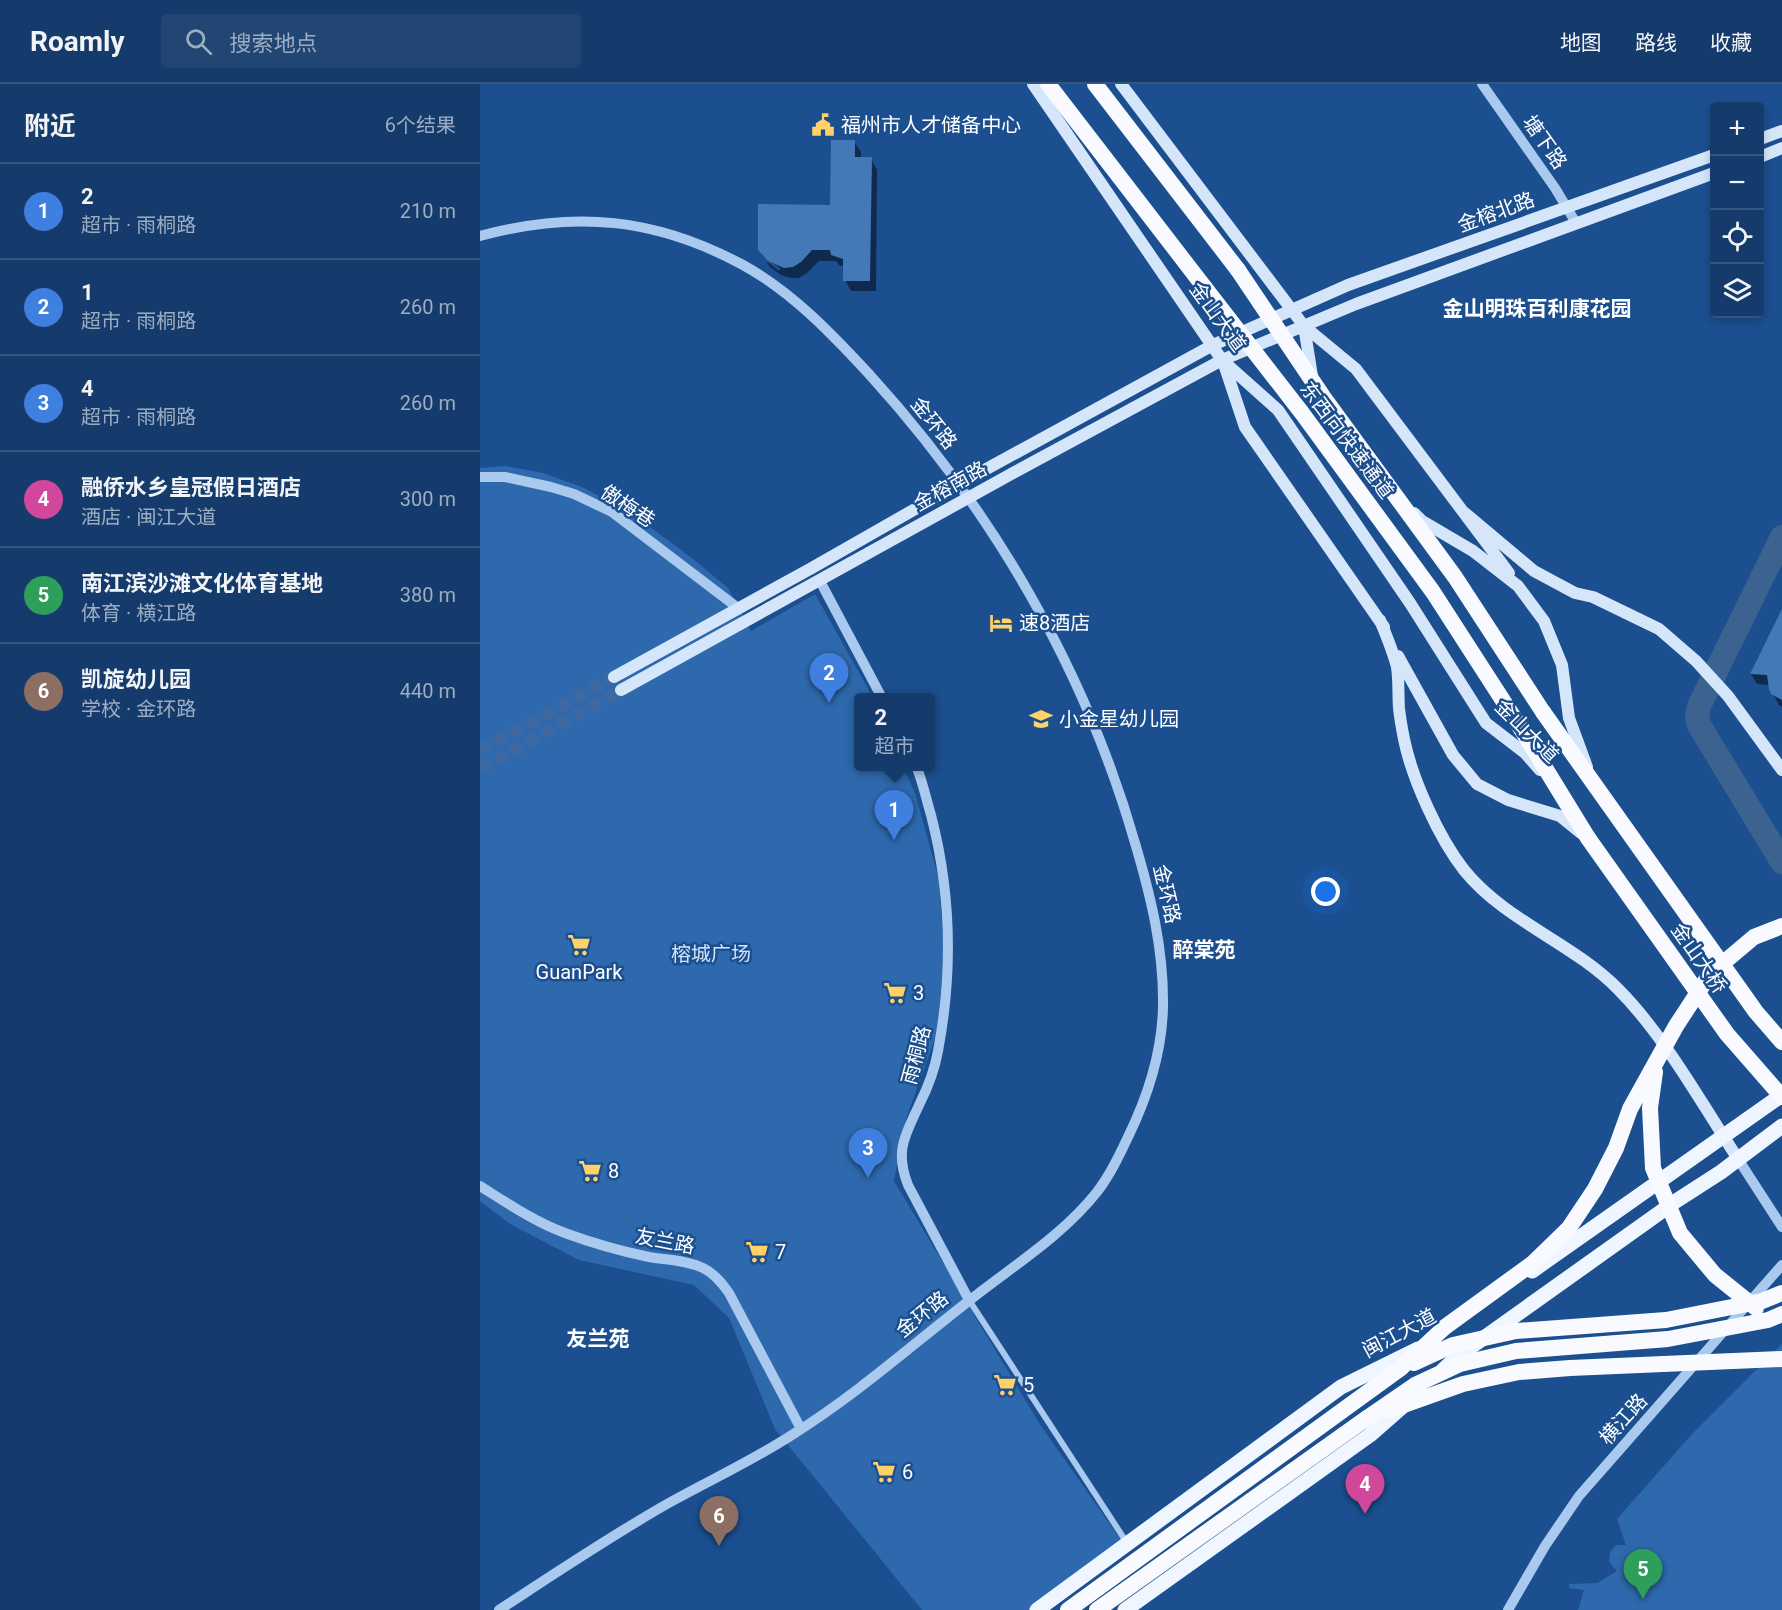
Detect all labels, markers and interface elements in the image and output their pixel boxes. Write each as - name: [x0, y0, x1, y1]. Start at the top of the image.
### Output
- search box: [161, 14, 581, 68]
- text: Roamly: [30, 25, 125, 58]
- icon: search: [182, 25, 215, 58]
- text: 搜索地点: [230, 31, 318, 56]
- text: 地图: [1560, 31, 1602, 55]
- text: 路线: [1635, 31, 1677, 55]
- text: 收藏: [1710, 31, 1752, 55]
- map controls: [1710, 102, 1764, 318]
- button: +: [1710, 102, 1764, 156]
- text: 附近: [24, 111, 76, 141]
- street label: 塘下路: [1518, 111, 1572, 173]
- public building icon: 福州市人才储备中心: [810, 112, 836, 138]
- text: 6个结果: [385, 113, 456, 137]
- place label: 福州市人才储备中心: [841, 113, 1021, 137]
- button: −: [1710, 156, 1764, 210]
- text: 2: [81, 184, 94, 209]
- street label: 金榕北路: [1454, 187, 1538, 237]
- text: 1: [38, 199, 49, 223]
- text: 210 m: [400, 199, 456, 223]
- button: locate: [1710, 210, 1764, 264]
- text: 超市 · 雨桐路: [81, 213, 196, 237]
- button: layers: [1710, 264, 1764, 318]
- street label: 金山大道: [1185, 278, 1251, 356]
- text: 1: [81, 280, 94, 305]
- text: 2: [38, 295, 49, 319]
- text: 260 m: [400, 295, 456, 319]
- district label: 金山明珠百利康花园: [1443, 297, 1632, 321]
- text: 超市 · 雨桐路: [81, 309, 196, 333]
- text: 4: [81, 376, 94, 401]
- street label: 东西向快速通道: [1295, 377, 1399, 503]
- text: 3: [38, 391, 49, 415]
- text: 260 m: [400, 391, 456, 415]
- street label: 金环路: [906, 392, 962, 454]
- text: 超市 · 雨桐路: [81, 405, 196, 429]
- street label: 金榕南路: [909, 456, 991, 516]
- text: 融侨水乡皇冠假日酒店: [81, 475, 301, 500]
- street label: 傲梅巷: [596, 480, 660, 532]
- text: 4: [38, 487, 49, 511]
- text: 300 m: [400, 487, 456, 511]
- text: 酒店 · 闽江大道: [81, 505, 216, 529]
- text: 南江滨沙滩文化体育基地: [81, 571, 323, 596]
- text: 5: [38, 583, 49, 607]
- text: 380 m: [400, 583, 456, 607]
- text: 体育 · 横江路: [81, 601, 196, 625]
- hotel icon: 速8酒店: [988, 610, 1014, 636]
- place label: 速8酒店: [1019, 611, 1090, 635]
- pin: 2: [810, 654, 848, 703]
- text: 凯旋幼儿园: [81, 667, 191, 692]
- text: 6: [38, 679, 49, 703]
- text: 440 m: [400, 679, 456, 703]
- popup: [854, 693, 935, 771]
- street label: 金山大道: [1490, 694, 1564, 768]
- text: 学校 · 金环路: [81, 697, 196, 721]
- text: 2: [875, 705, 887, 730]
- school or university icon: 小金星幼儿园: [1028, 706, 1054, 732]
- place label: 小金星幼儿园: [1059, 707, 1179, 731]
- text: 超市: [875, 734, 915, 758]
- pin: 1: [874, 790, 914, 840]
- street label: 金环路: [1149, 862, 1185, 926]
- your location: [1311, 877, 1340, 906]
- street label: 金山大桥: [1666, 918, 1732, 998]
- supermarket icon: GuanPark: [566, 932, 592, 958]
- district label: 醉棠苑: [1173, 938, 1236, 962]
- park label: 榕城广场: [671, 942, 751, 966]
- place label: GuanPark: [536, 960, 623, 984]
- supermarket icon: 3: [882, 980, 908, 1006]
- place label: 3: [913, 981, 924, 1005]
- street label: 雨桐路: [897, 1023, 935, 1087]
- pin: 3: [848, 1128, 888, 1178]
- supermarket icon: 8: [577, 1158, 603, 1184]
- place label: 8: [608, 1159, 619, 1183]
- street label: 友兰路: [633, 1223, 697, 1259]
- supermarket icon: 7: [744, 1239, 770, 1265]
- place label: 7: [775, 1240, 786, 1264]
- street label: 金环路: [891, 1286, 953, 1342]
- street label: 闽江大道: [1358, 1304, 1440, 1362]
- district label: 友兰苑: [567, 1327, 630, 1351]
- supermarket icon: 5: [992, 1372, 1018, 1398]
- place label: 5: [1023, 1373, 1034, 1397]
- street label: 横江路: [1594, 1389, 1652, 1449]
- supermarket icon: 6: [871, 1459, 897, 1485]
- place label: 6: [902, 1460, 913, 1484]
- pin: 4: [1346, 1464, 1384, 1514]
- pin: 6: [700, 1496, 738, 1546]
- pin: 5: [1624, 1550, 1662, 1599]

